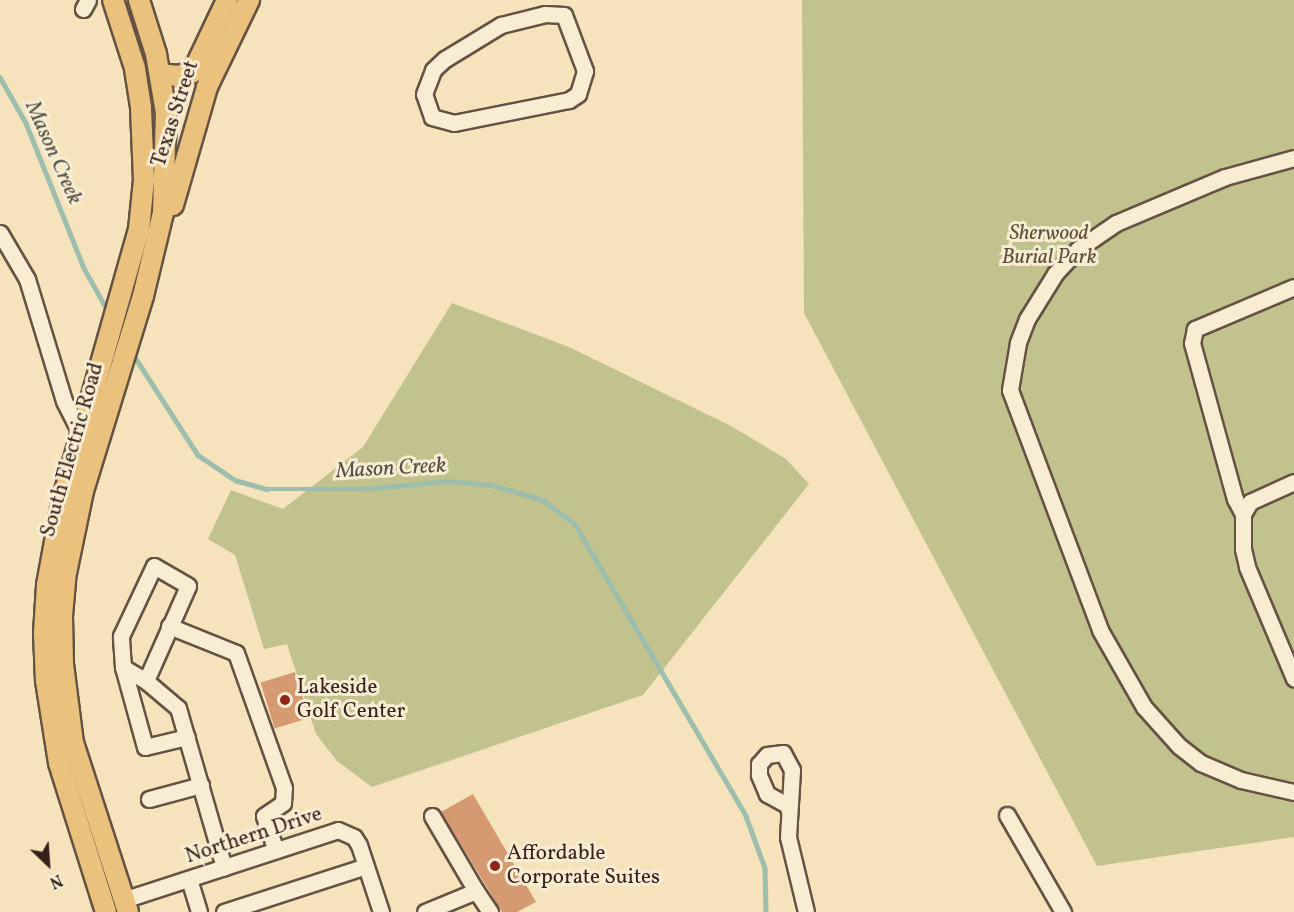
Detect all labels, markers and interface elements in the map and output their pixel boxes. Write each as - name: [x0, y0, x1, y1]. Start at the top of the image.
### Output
- street label: Texas Street: [147, 58, 205, 170]
- water label: Mason Creek: [18, 97, 88, 209]
- park label: Sherwood Burial Park: [1002, 221, 1096, 271]
- street label: South Electric Road: [36, 360, 110, 540]
- water label: Mason Creek: [335, 453, 447, 485]
- place label: Lakeside Golf Center: [297, 675, 403, 725]
- marker: Lakeside Golf Center: [278, 693, 292, 707]
- street label: Northern Drive: [182, 802, 326, 870]
- north arrow: [18, 834, 78, 894]
- place label: Affordable Corporate Suites: [507, 841, 660, 891]
- marker: Affordable Corporate Suites: [488, 859, 502, 873]
- text: N: [46, 868, 66, 893]

